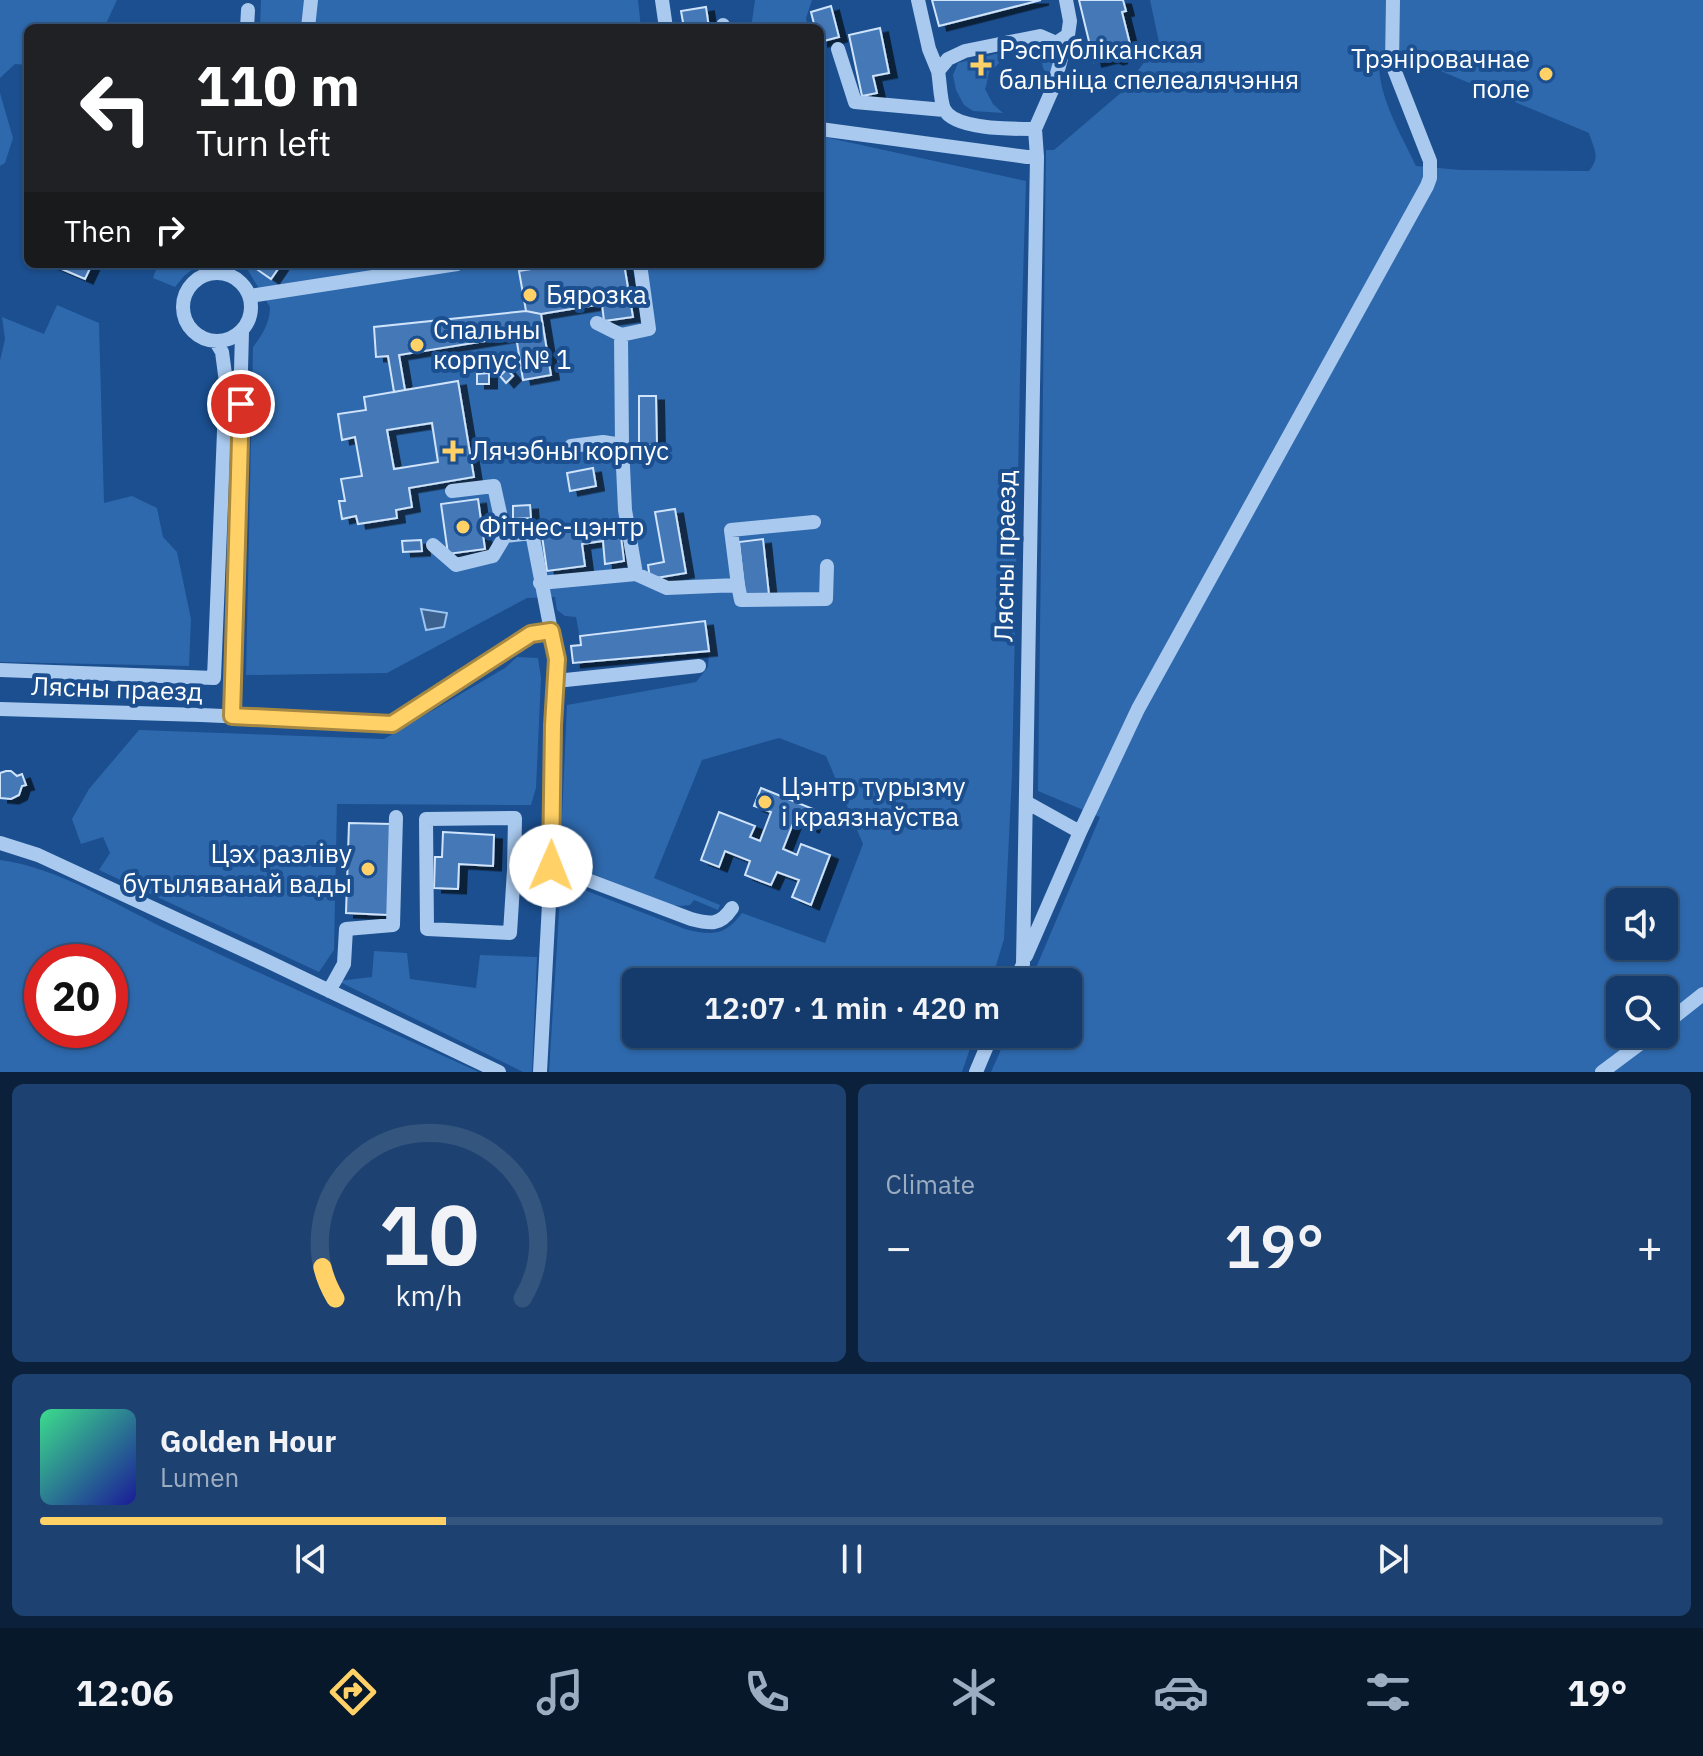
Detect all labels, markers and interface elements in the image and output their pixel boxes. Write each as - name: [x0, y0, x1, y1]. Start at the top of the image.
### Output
- place label: Рэспубліканская бальніца спелеалячэння: [999, 32, 1299, 96]
- place label: Трэніровачнае поле: [1351, 41, 1530, 105]
- text: 110 m: [196, 49, 360, 121]
- marker: Рэспубліканская бальніца спелеалячэння: [970, 54, 992, 76]
- icon: left: [64, 56, 168, 160]
- marker: Трэніровачнае поле: [1537, 65, 1555, 83]
- text: Turn left: [196, 119, 331, 166]
- icon: right: [148, 208, 192, 252]
- text: Then: [64, 211, 132, 250]
- place label: Бярозка: [546, 277, 647, 311]
- marker: Бярозка: [521, 286, 539, 304]
- place label: Спальны корпус № 1: [433, 312, 572, 376]
- marker: Спальны корпус № 1: [408, 336, 426, 354]
- pin: [207, 370, 275, 438]
- icon: arrive: [219, 382, 263, 426]
- place label: Лячэбны корпус: [471, 433, 669, 467]
- marker: Лячэбны корпус: [442, 440, 464, 462]
- street label: Лясны праезд: [986, 470, 1022, 642]
- place label: Фітнес-цэнтр: [479, 509, 644, 543]
- marker: Фітнес-цэнтр: [454, 518, 472, 536]
- street label: Лясны праезд: [31, 668, 203, 708]
- place label: Цэнтр турызму і краязнаўства: [781, 769, 966, 833]
- marker: Цэнтр турызму і краязнаўства: [756, 793, 774, 811]
- position arrow: [509, 824, 593, 908]
- place label: Цэх разліву бутыляванай вады: [123, 836, 352, 900]
- marker: Цэх разліву бутыляванай вады: [359, 860, 377, 878]
- map controls: [1606, 888, 1678, 1048]
- button: sound: [1606, 888, 1678, 960]
- speed limit sign: 20: [24, 944, 128, 1048]
- button: search: [1606, 976, 1678, 1048]
- text: 12:07 · 1 min · 420 m: [704, 988, 1000, 1027]
- text: Climate: [886, 1167, 975, 1201]
- text: 10: [379, 1180, 479, 1288]
- text: 19°: [1224, 1206, 1324, 1285]
- text: −: [886, 1218, 912, 1275]
- text: +: [1637, 1218, 1663, 1275]
- text: km/h: [395, 1277, 462, 1314]
- text: Golden Hour: [160, 1421, 336, 1460]
- text: Lumen: [160, 1460, 239, 1494]
- icon: previous: [289, 1537, 333, 1581]
- icon: pause: [830, 1537, 874, 1581]
- icon: next: [1371, 1537, 1415, 1581]
- icon: directions: [325, 1664, 381, 1720]
- icon: music: [532, 1664, 588, 1720]
- icon: phone: [739, 1664, 795, 1720]
- icon: climate: [946, 1664, 1002, 1720]
- icon: car: [1153, 1664, 1209, 1720]
- icon: filters: [1360, 1664, 1416, 1720]
- text: 12:06: [76, 1669, 174, 1716]
- text: 19°: [1567, 1669, 1627, 1716]

